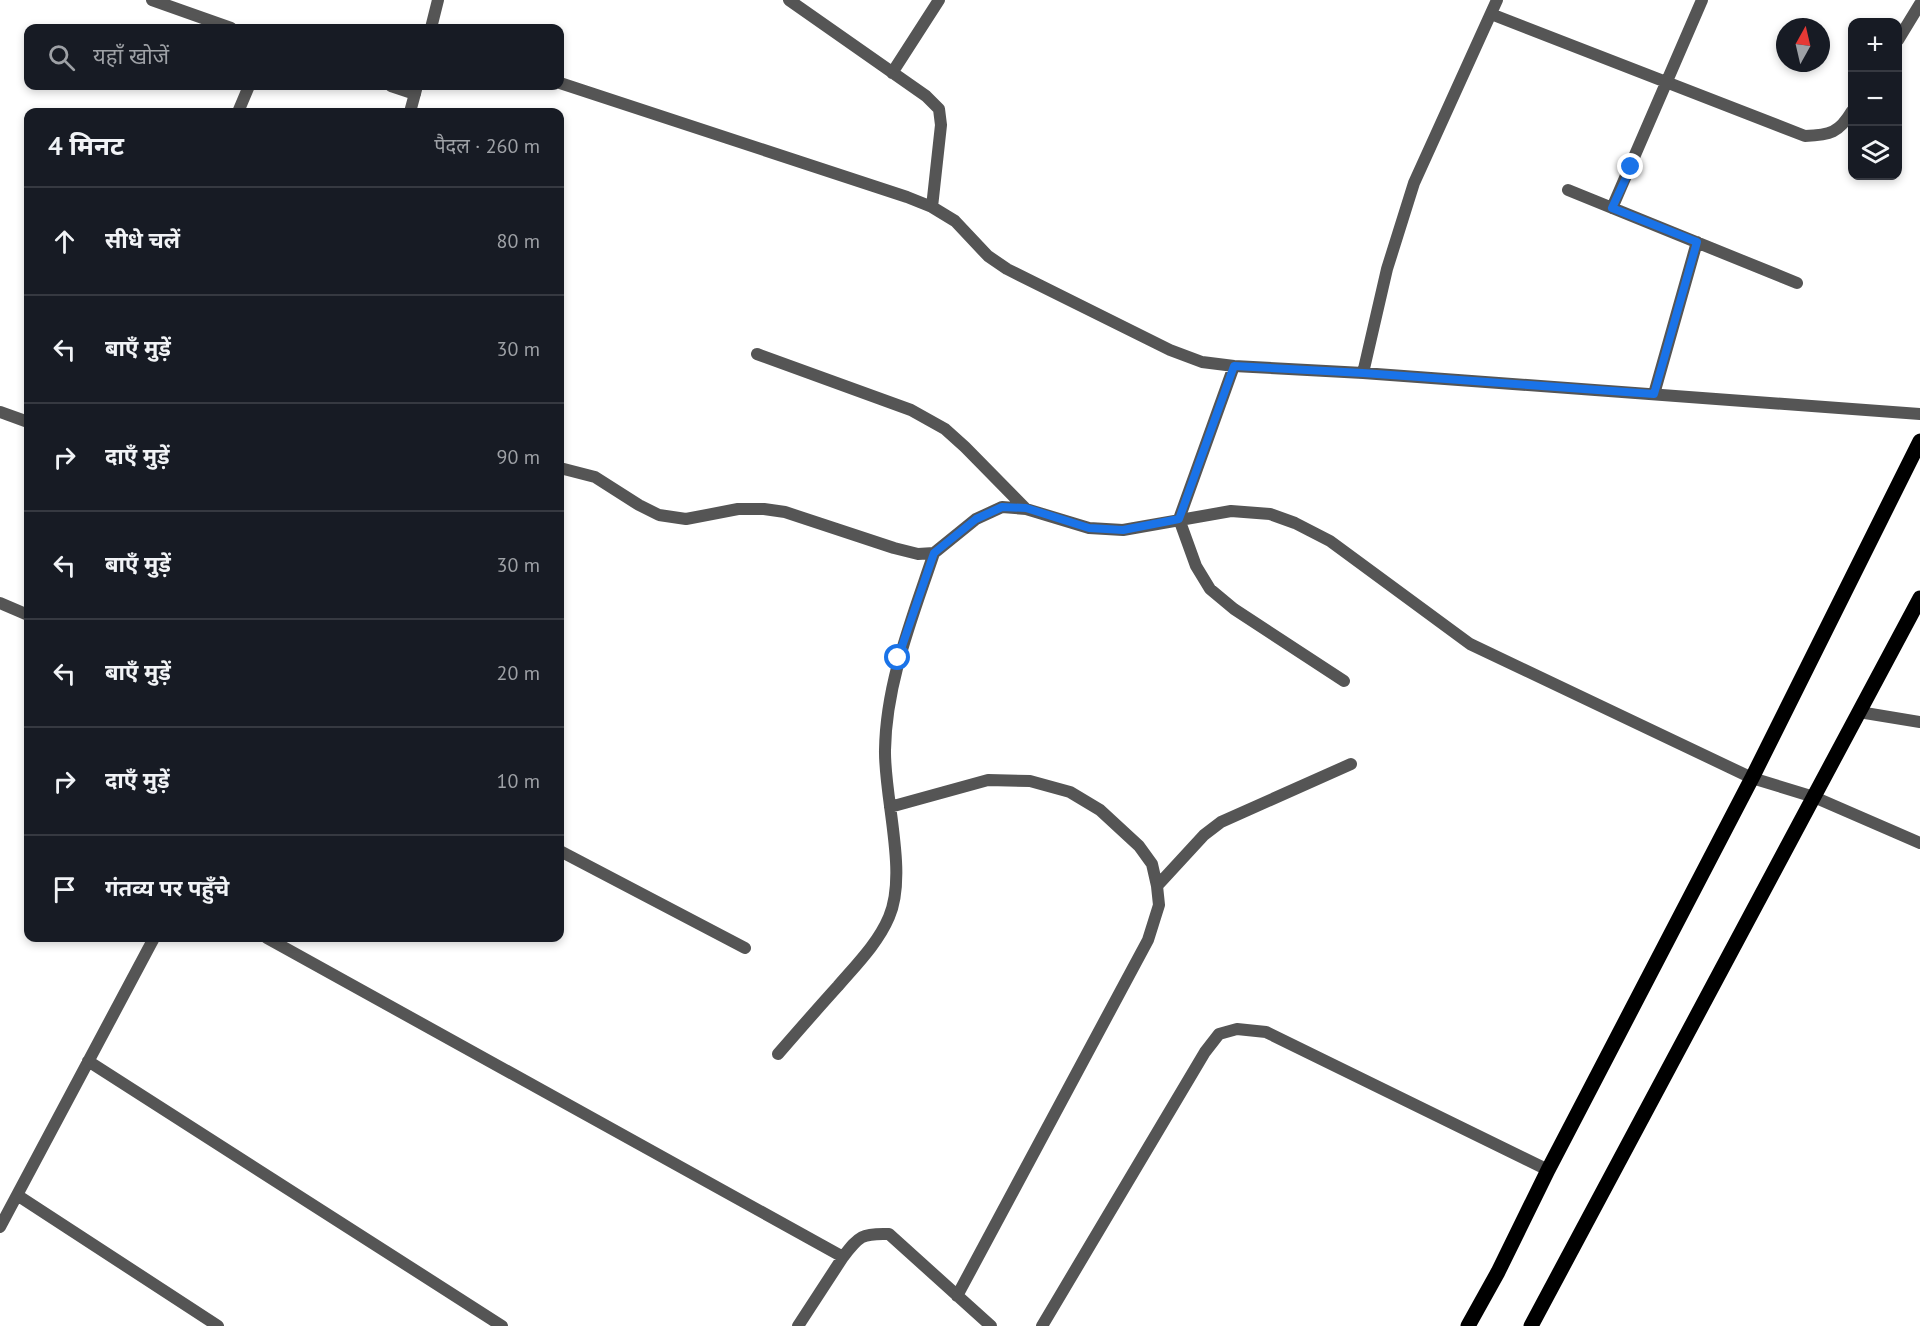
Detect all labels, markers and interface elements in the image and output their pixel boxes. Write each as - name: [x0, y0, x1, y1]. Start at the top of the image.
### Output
- north arrow: [1776, 18, 1830, 72]
- map controls: [1848, 18, 1902, 180]
- button: +: [1848, 18, 1902, 72]
- search box: [24, 24, 564, 90]
- icon: search: [45, 41, 78, 74]
- text: यहाँ खोजें: [93, 42, 169, 70]
- button: −: [1848, 72, 1902, 126]
- button: layers: [1848, 126, 1902, 180]
- text: 4 मिनट: [48, 129, 124, 162]
- text: पैदल · 260 m: [434, 133, 540, 159]
- route end: [1617, 153, 1643, 179]
- icon: ahead: [48, 225, 81, 258]
- text: सीधे चलें: [105, 226, 180, 254]
- text: 80 m: [497, 228, 540, 254]
- icon: left: [48, 333, 81, 366]
- text: बाएँ मुड़ें: [105, 334, 171, 362]
- text: 30 m: [497, 336, 540, 362]
- icon: right: [48, 441, 81, 474]
- text: दाएँ मुड़ें: [105, 442, 170, 470]
- text: 90 m: [497, 444, 540, 470]
- icon: left: [48, 549, 81, 582]
- text: बाएँ मुड़ें: [105, 550, 171, 578]
- text: 30 m: [497, 552, 540, 578]
- route start: [884, 644, 910, 670]
- icon: left: [48, 657, 81, 690]
- text: बाएँ मुड़ें: [105, 658, 171, 686]
- text: 20 m: [497, 660, 540, 686]
- icon: right: [48, 765, 81, 798]
- text: दाएँ मुड़ें: [105, 766, 170, 794]
- text: 10 m: [497, 768, 540, 794]
- icon: arrive: [48, 873, 81, 906]
- text: गंतव्य पर पहुँचे: [105, 874, 229, 902]

